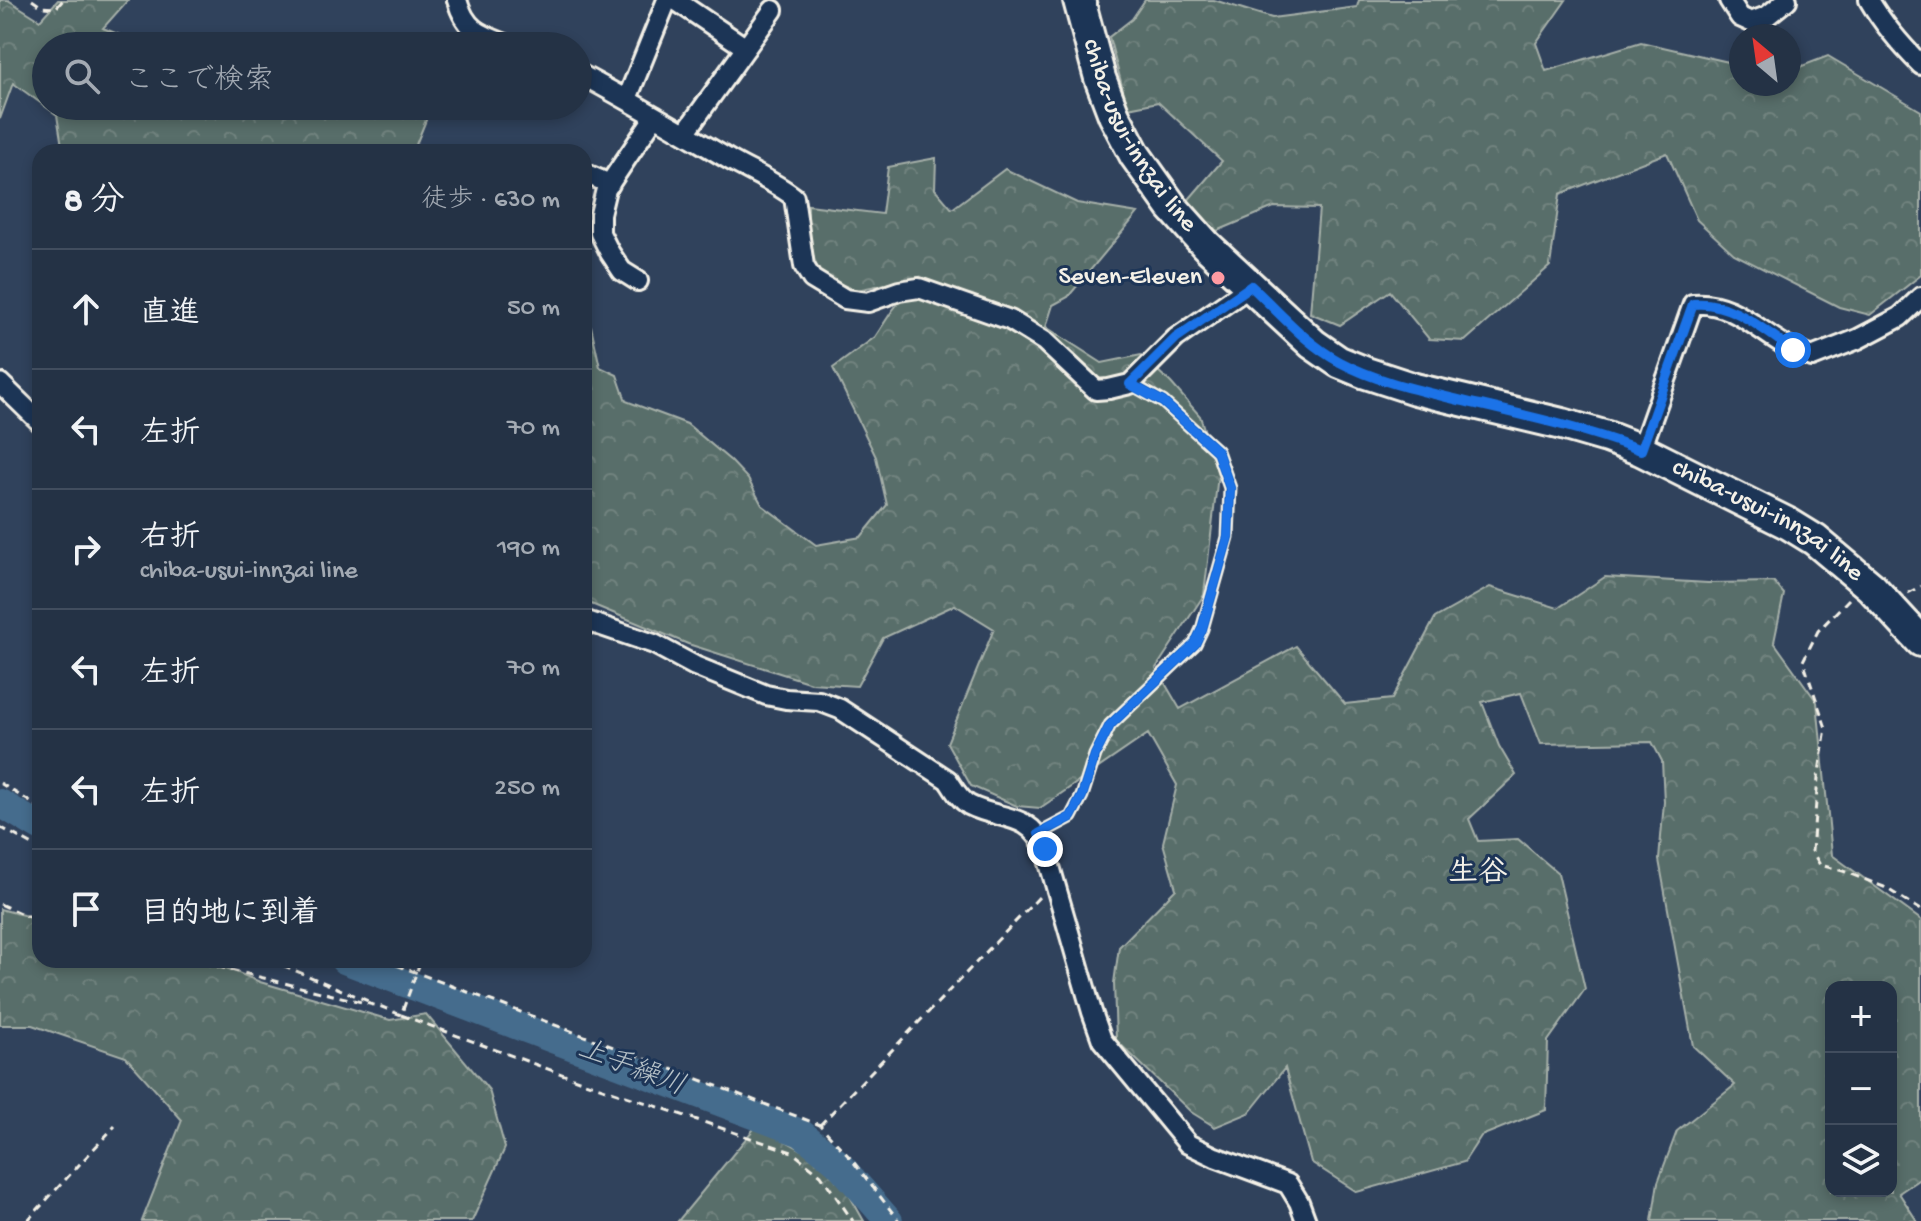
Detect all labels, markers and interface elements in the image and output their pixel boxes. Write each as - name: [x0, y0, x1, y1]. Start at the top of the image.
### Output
- north arrow: [1729, 24, 1801, 96]
- search box: [32, 32, 592, 120]
- street label: chiba-usui-innzai line: [1075, 36, 1204, 240]
- icon: search: [60, 54, 104, 98]
- text: ここで検索: [124, 65, 274, 100]
- text: 8 分: [64, 183, 125, 223]
- text: 徒歩 · 630 m: [421, 186, 560, 217]
- place label: Seven-Eleven: [1059, 263, 1203, 294]
- marker: Seven-Eleven: [1209, 269, 1227, 287]
- icon: ahead: [64, 287, 108, 331]
- text: 50 m: [507, 294, 560, 325]
- text: 直進: [140, 298, 200, 333]
- route start: [1775, 332, 1811, 368]
- icon: left: [64, 407, 108, 451]
- text: 70 m: [507, 414, 560, 445]
- text: 左折: [140, 418, 200, 453]
- street label: chiba-usui-innzai line: [1667, 452, 1870, 590]
- text: 右折: [140, 522, 200, 557]
- icon: right: [64, 527, 108, 571]
- text: 190 m: [497, 534, 560, 565]
- text: chiba-usui-innzai line: [140, 557, 358, 588]
- icon: left: [64, 647, 108, 691]
- text: 70 m: [507, 654, 560, 685]
- text: 左折: [140, 658, 200, 693]
- icon: left: [64, 767, 108, 811]
- text: 250 m: [494, 774, 560, 805]
- text: 左折: [140, 778, 200, 813]
- route end: [1027, 831, 1063, 867]
- district label: 生谷: [1448, 856, 1508, 892]
- icon: arrive: [64, 887, 108, 931]
- text: 目的地に到着: [140, 898, 320, 933]
- map controls: [1825, 981, 1897, 1197]
- button: +: [1825, 981, 1897, 1053]
- water label: 上手繰川: [573, 1033, 690, 1104]
- button: −: [1825, 1053, 1897, 1125]
- button: layers: [1825, 1125, 1897, 1197]

